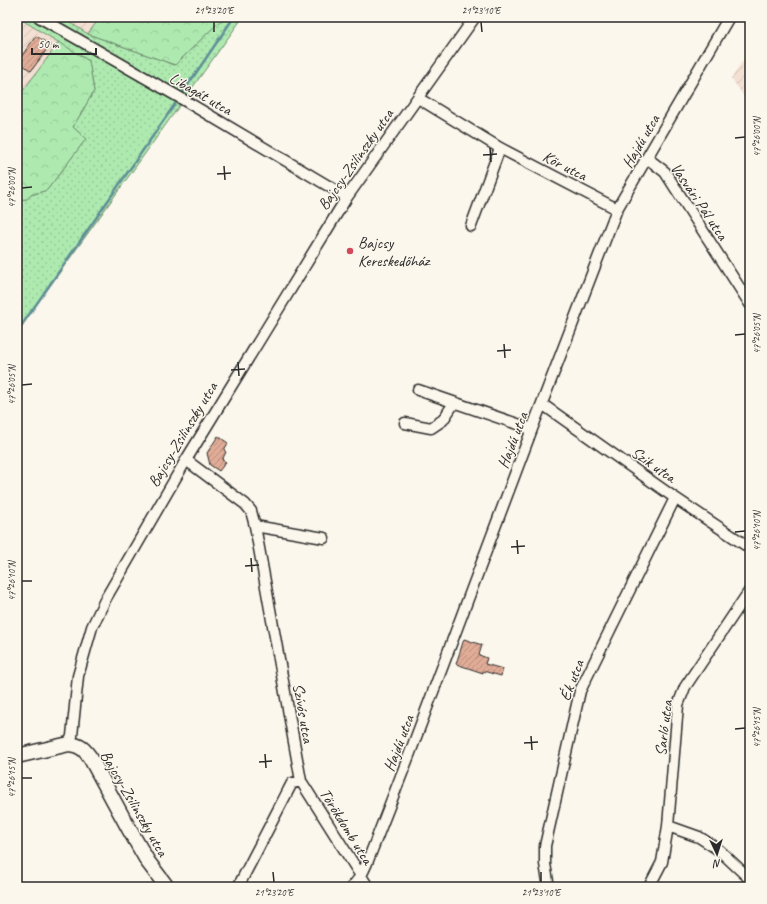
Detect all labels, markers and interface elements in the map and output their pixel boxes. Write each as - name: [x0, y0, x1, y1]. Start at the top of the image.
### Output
- text: 21°23'20"E: [195, 4, 235, 17]
- text: 21°23'10"E: [462, 4, 502, 17]
- scale bar: [32, 30, 96, 56]
- text: 50 m: [38, 36, 60, 52]
- street label: Libagát utca: [166, 68, 237, 121]
- street label: Bajcsy-Zsilinszky utca: [314, 104, 399, 214]
- street label: Hajdú utca: [618, 110, 665, 172]
- text: 47°26'00"N: [750, 115, 763, 157]
- street label: Kör utca: [539, 146, 591, 186]
- street label: Vasvári Pál utca: [666, 159, 733, 245]
- text: 47°26'00"N: [5, 166, 18, 208]
- place label: Bajcsy Kereskedőház: [358, 233, 431, 271]
- marker: Bajcsy Kereskedőház: [345, 246, 355, 256]
- text: 47°26'05"N: [750, 312, 763, 354]
- text: 47°26'05"N: [5, 363, 18, 405]
- street label: Bajcsy-Zsilinszky utca: [144, 377, 223, 491]
- street label: Hajdú utca: [493, 408, 533, 471]
- street label: Szik utca: [627, 442, 681, 488]
- text: 47°26'10"N: [750, 509, 763, 551]
- text: 47°26'10"N: [5, 559, 18, 601]
- street label: Ék utca: [555, 656, 589, 704]
- street label: Szívós utca: [288, 682, 318, 746]
- street label: Sarló utca: [651, 698, 678, 757]
- text: 47°26'15"N: [750, 706, 763, 748]
- street label: Hajdú utca: [379, 711, 419, 774]
- street label: Bajcsy-Zsilinszky utca: [96, 747, 173, 861]
- text: 47°26'15"N: [5, 756, 18, 798]
- street label: Törökdomb utca: [315, 785, 378, 869]
- north arrow: [697, 834, 737, 874]
- text: N: [712, 857, 722, 871]
- text: 21°23'20"E: [255, 886, 295, 899]
- text: 21°23'10"E: [522, 886, 562, 899]

